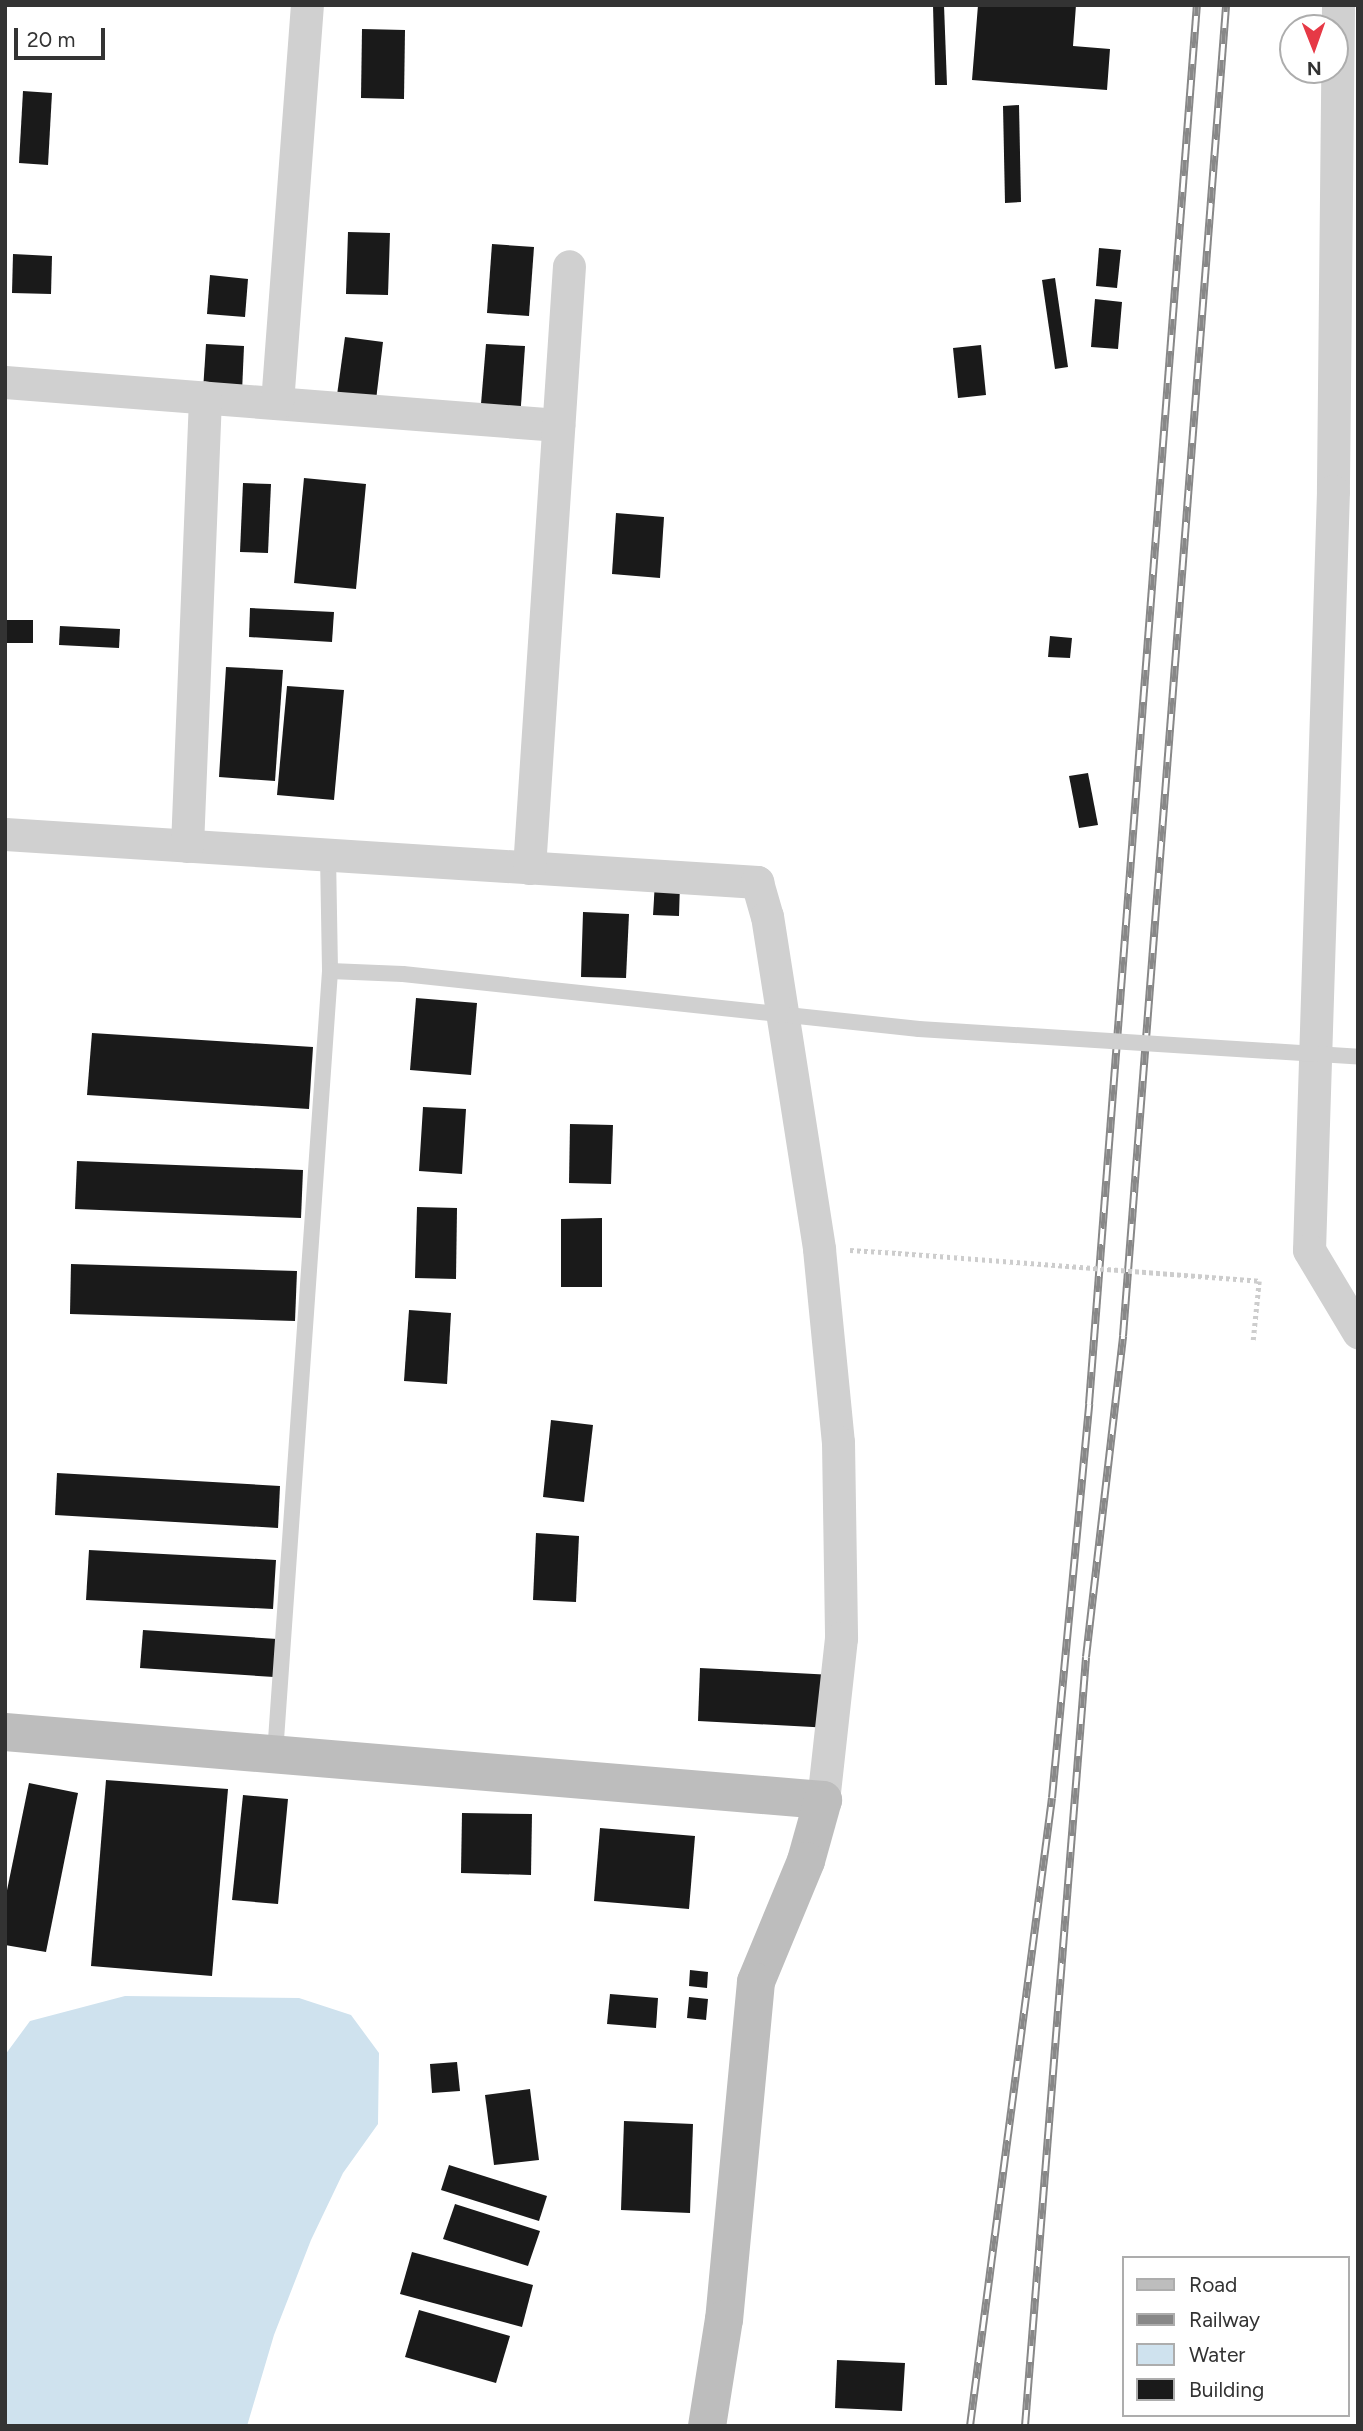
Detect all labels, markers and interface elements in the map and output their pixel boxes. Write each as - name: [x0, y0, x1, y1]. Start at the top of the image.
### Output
- scale bar: [18, 14, 108, 58]
- north arrow: [1279, 14, 1349, 84]
- text: 20 m: [27, 27, 75, 52]
- text: N: [1307, 57, 1322, 80]
- legend: [1122, 2256, 1349, 2417]
- text: Road: [1189, 2272, 1237, 2297]
- text: Railway: [1189, 2307, 1260, 2332]
- text: Water: [1189, 2342, 1245, 2367]
- text: Building: [1189, 2377, 1264, 2402]

